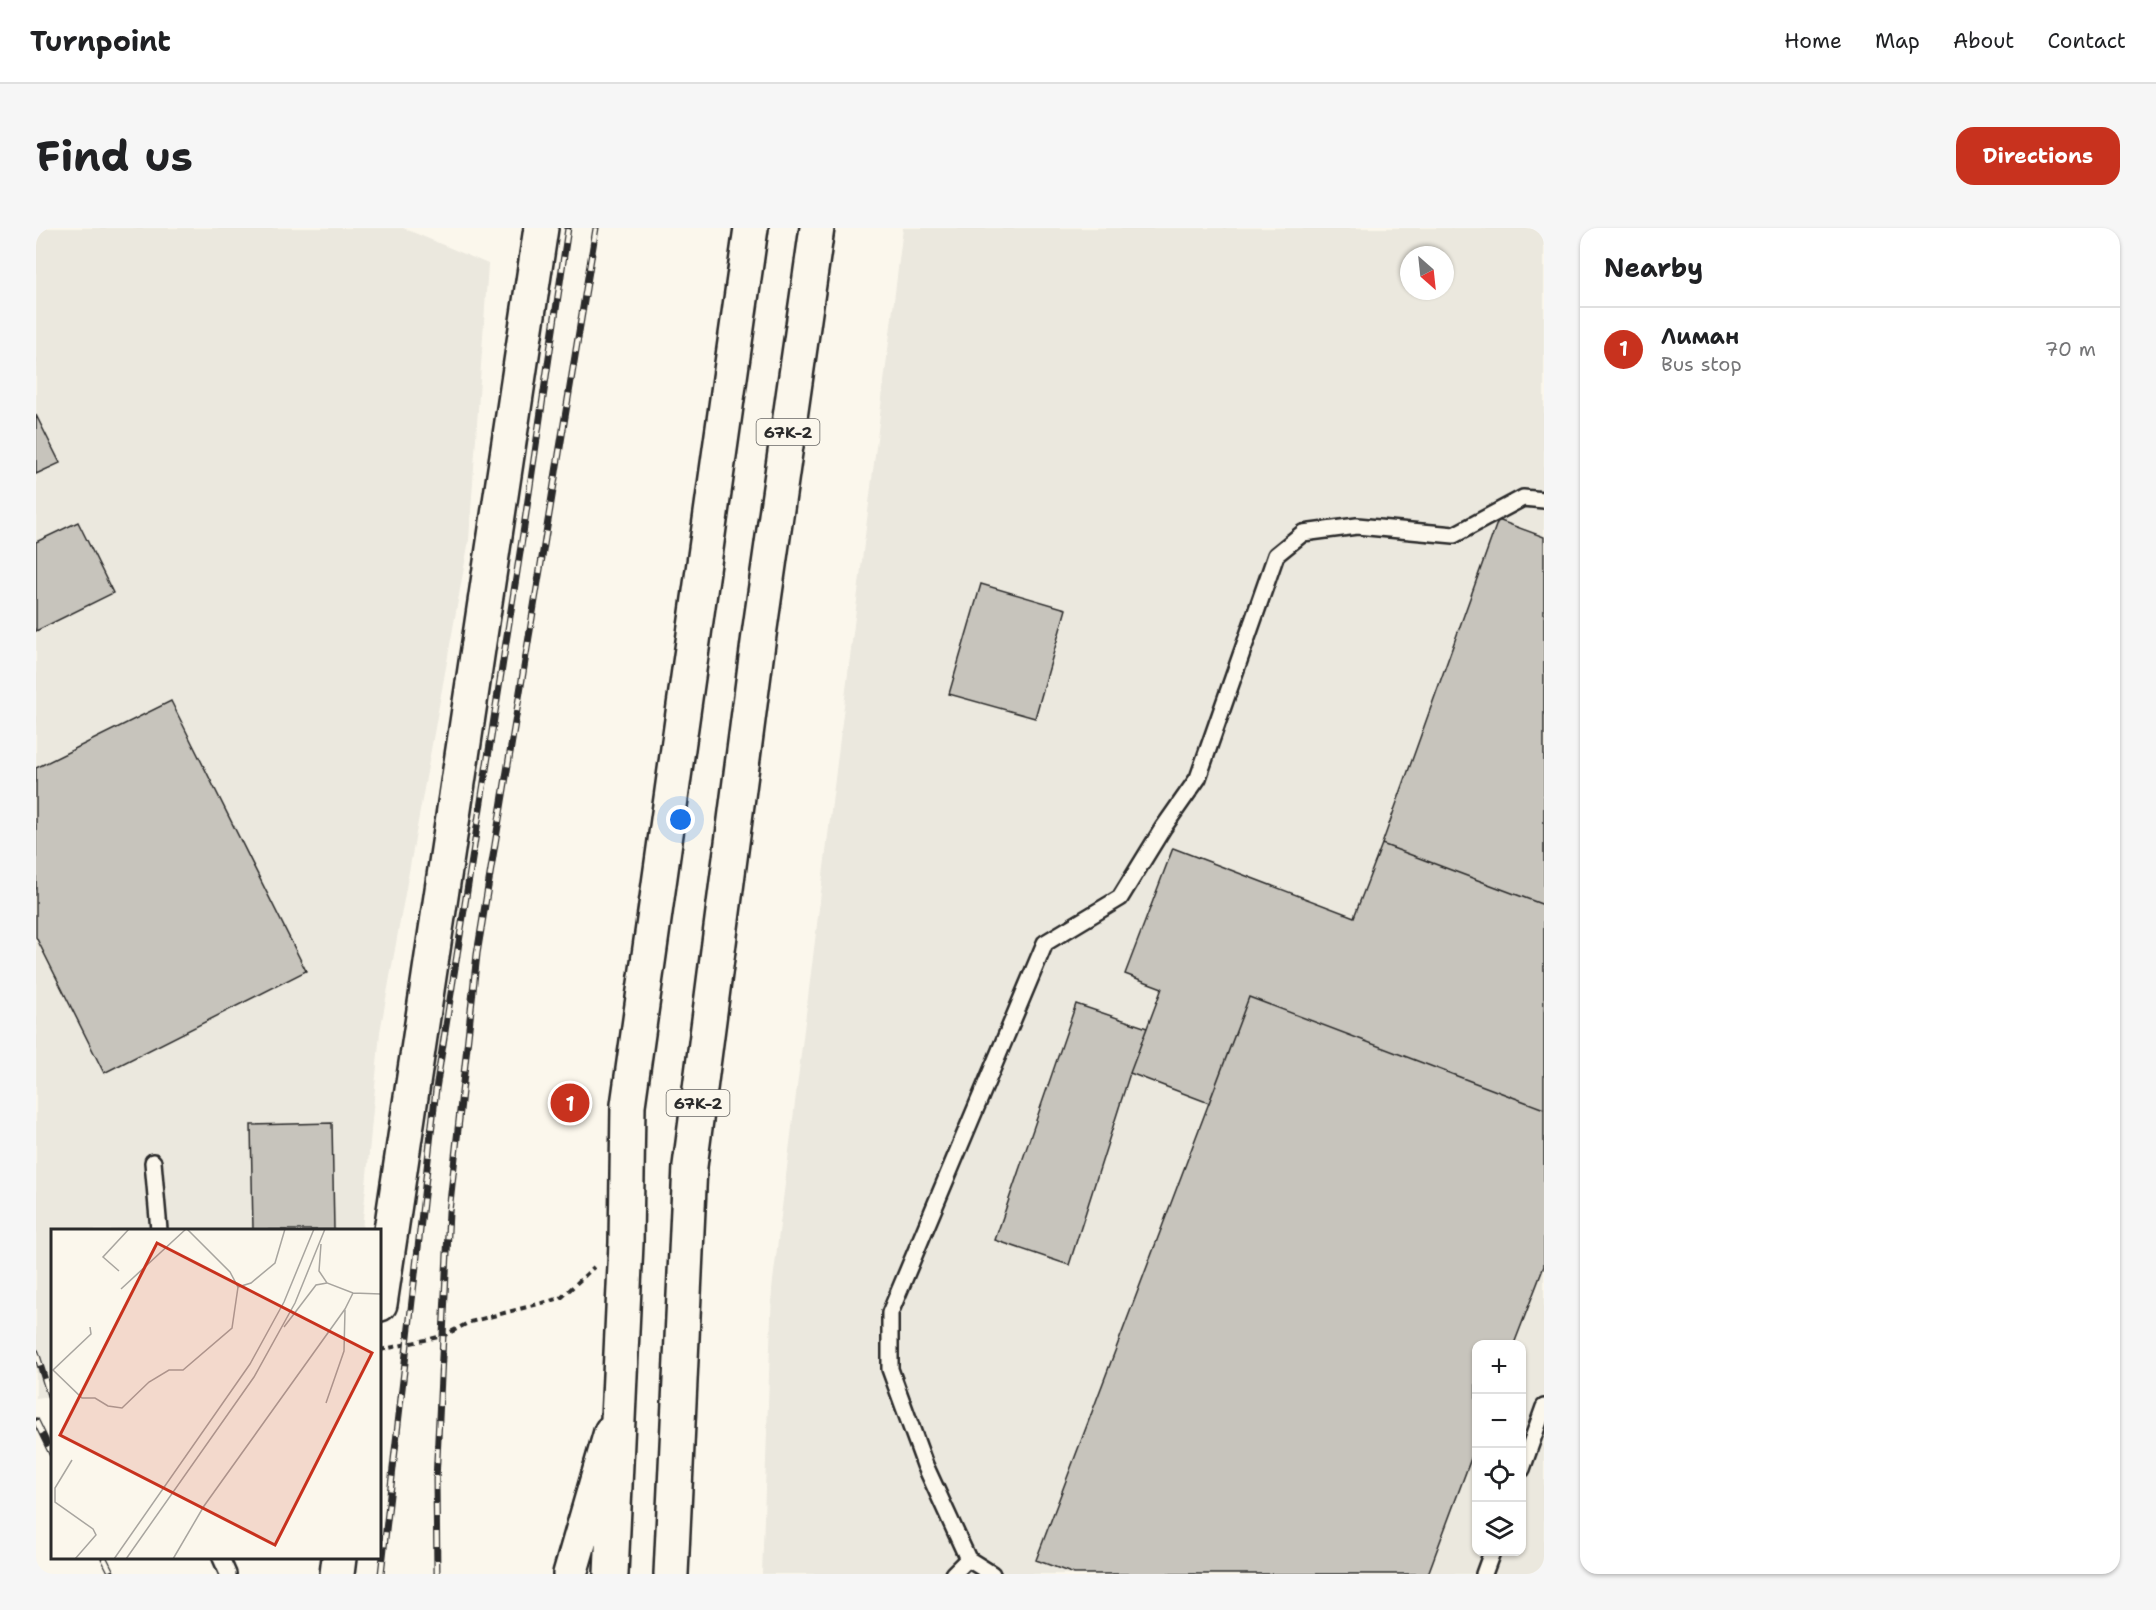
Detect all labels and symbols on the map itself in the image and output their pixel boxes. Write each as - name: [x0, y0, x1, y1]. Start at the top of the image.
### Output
- north arrow: [1400, 246, 1454, 300]
- road number: 67К-2: [756, 419, 819, 445]
- your location: [666, 805, 695, 834]
- pin: 1: [550, 1080, 590, 1126]
- road number: 67К-2: [666, 1090, 730, 1116]
- inset map: [51, 1229, 381, 1559]

